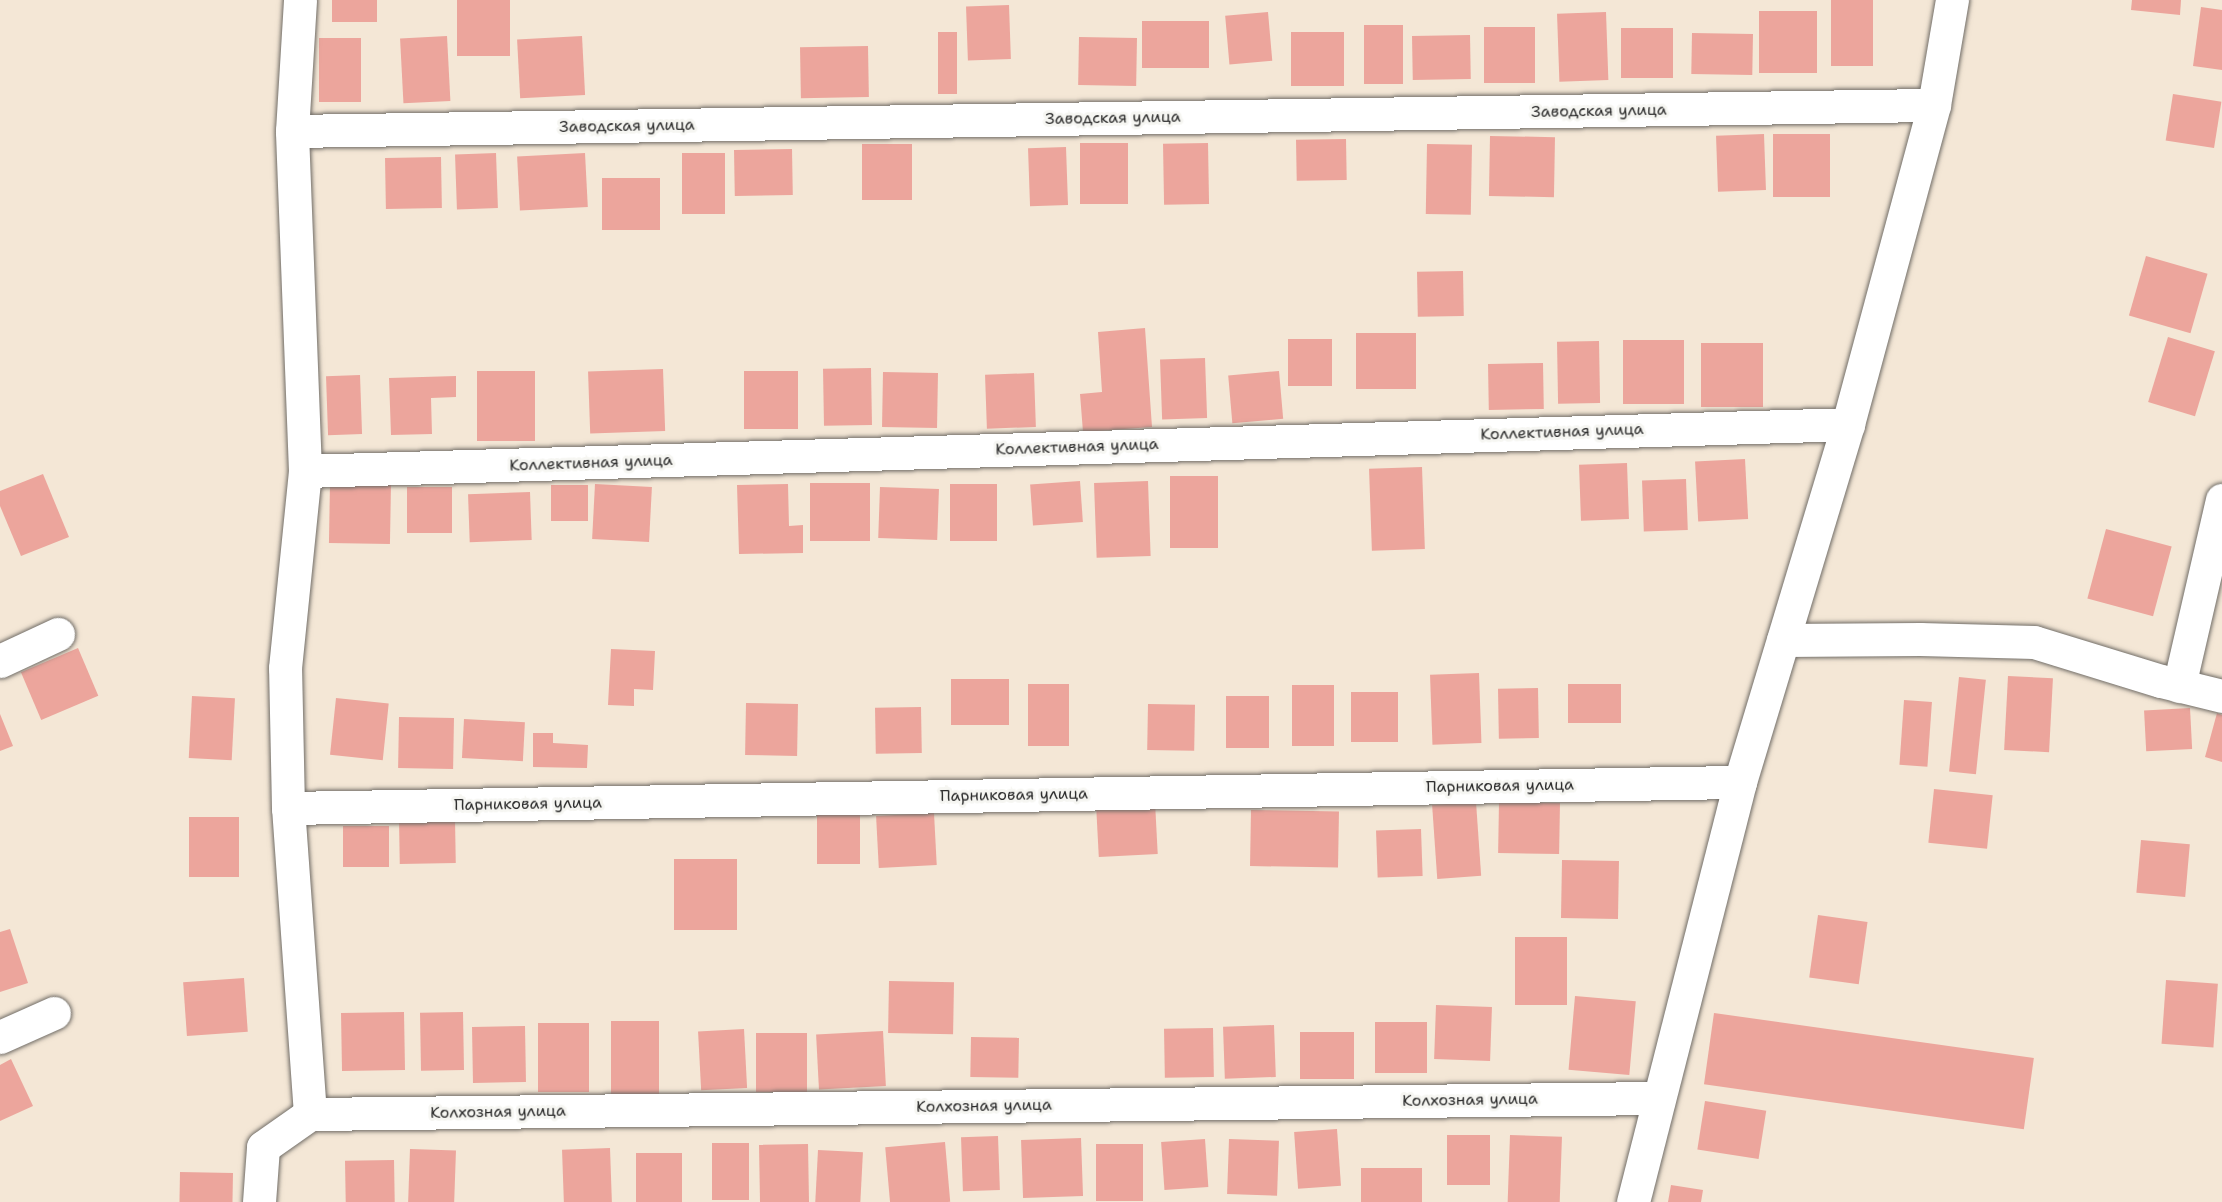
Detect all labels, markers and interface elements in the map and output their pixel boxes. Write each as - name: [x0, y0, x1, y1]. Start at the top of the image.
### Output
- street label: Заводская улица: [1531, 100, 1667, 122]
- street label: Заводская улица: [1045, 107, 1181, 129]
- street label: Заводская улица: [559, 115, 695, 137]
- street label: Коллективная улица: [1480, 420, 1644, 444]
- street label: Коллективная улица: [995, 435, 1159, 459]
- street label: Коллективная улица: [509, 451, 673, 475]
- street label: Парниковая улица: [1426, 775, 1574, 797]
- street label: Парниковая улица: [940, 784, 1088, 806]
- street label: Парниковая улица: [454, 793, 602, 815]
- street label: Колхозная улица: [1402, 1089, 1538, 1111]
- street label: Колхозная улица: [916, 1095, 1052, 1117]
- street label: Колхозная улица: [430, 1101, 566, 1123]

